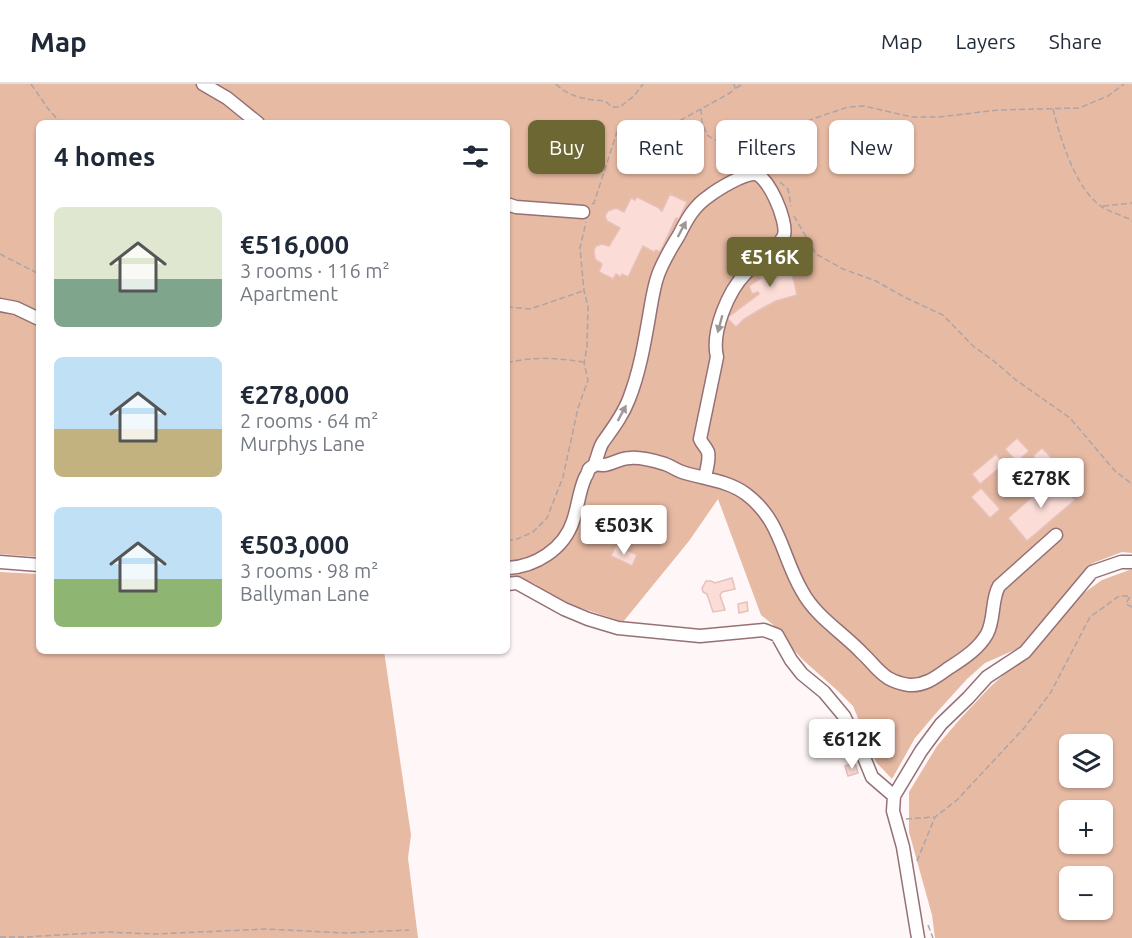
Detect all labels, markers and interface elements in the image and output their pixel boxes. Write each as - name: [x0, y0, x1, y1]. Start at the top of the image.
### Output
- text: Map: [30, 26, 87, 57]
- text: Map: [881, 29, 922, 53]
- text: Layers: [955, 29, 1016, 53]
- text: Share: [1049, 29, 1102, 53]
- chip: Buy: [528, 120, 605, 174]
- chip: Rent: [617, 120, 704, 174]
- chip: Filters: [716, 120, 817, 174]
- chip: New: [829, 120, 914, 174]
- icon: filters: [459, 140, 492, 173]
- text: 4 homes: [54, 142, 155, 171]
- one-way arrow: [677, 220, 687, 237]
- text: €516,000: [240, 230, 349, 259]
- icon: home: [102, 231, 174, 303]
- pin: €516K: [728, 237, 812, 288]
- text: €516K: [741, 245, 799, 268]
- text: 3 rooms · 116 m²: [240, 259, 390, 282]
- text: Apartment: [240, 282, 338, 305]
- one-way arrow: [715, 316, 724, 334]
- text: €278,000: [240, 380, 349, 409]
- icon: home: [102, 381, 174, 453]
- one-way arrow: [617, 404, 627, 421]
- text: 2 rooms · 64 m²: [240, 409, 378, 432]
- text: Murphys Lane: [240, 432, 365, 455]
- pin: €278K: [999, 458, 1083, 509]
- text: €278K: [1012, 466, 1070, 489]
- pin: €503K: [582, 505, 666, 556]
- text: €503K: [595, 513, 653, 536]
- text: €503,000: [240, 530, 349, 559]
- icon: home: [102, 531, 174, 603]
- text: 3 rooms · 98 m²: [240, 559, 378, 582]
- text: Ballyman Lane: [240, 582, 370, 605]
- pin: €612K: [810, 719, 894, 770]
- text: €612K: [823, 727, 881, 750]
- map controls: [1059, 734, 1113, 920]
- button: layers: [1059, 734, 1113, 788]
- button: +: [1059, 800, 1113, 854]
- button: −: [1059, 866, 1113, 920]

